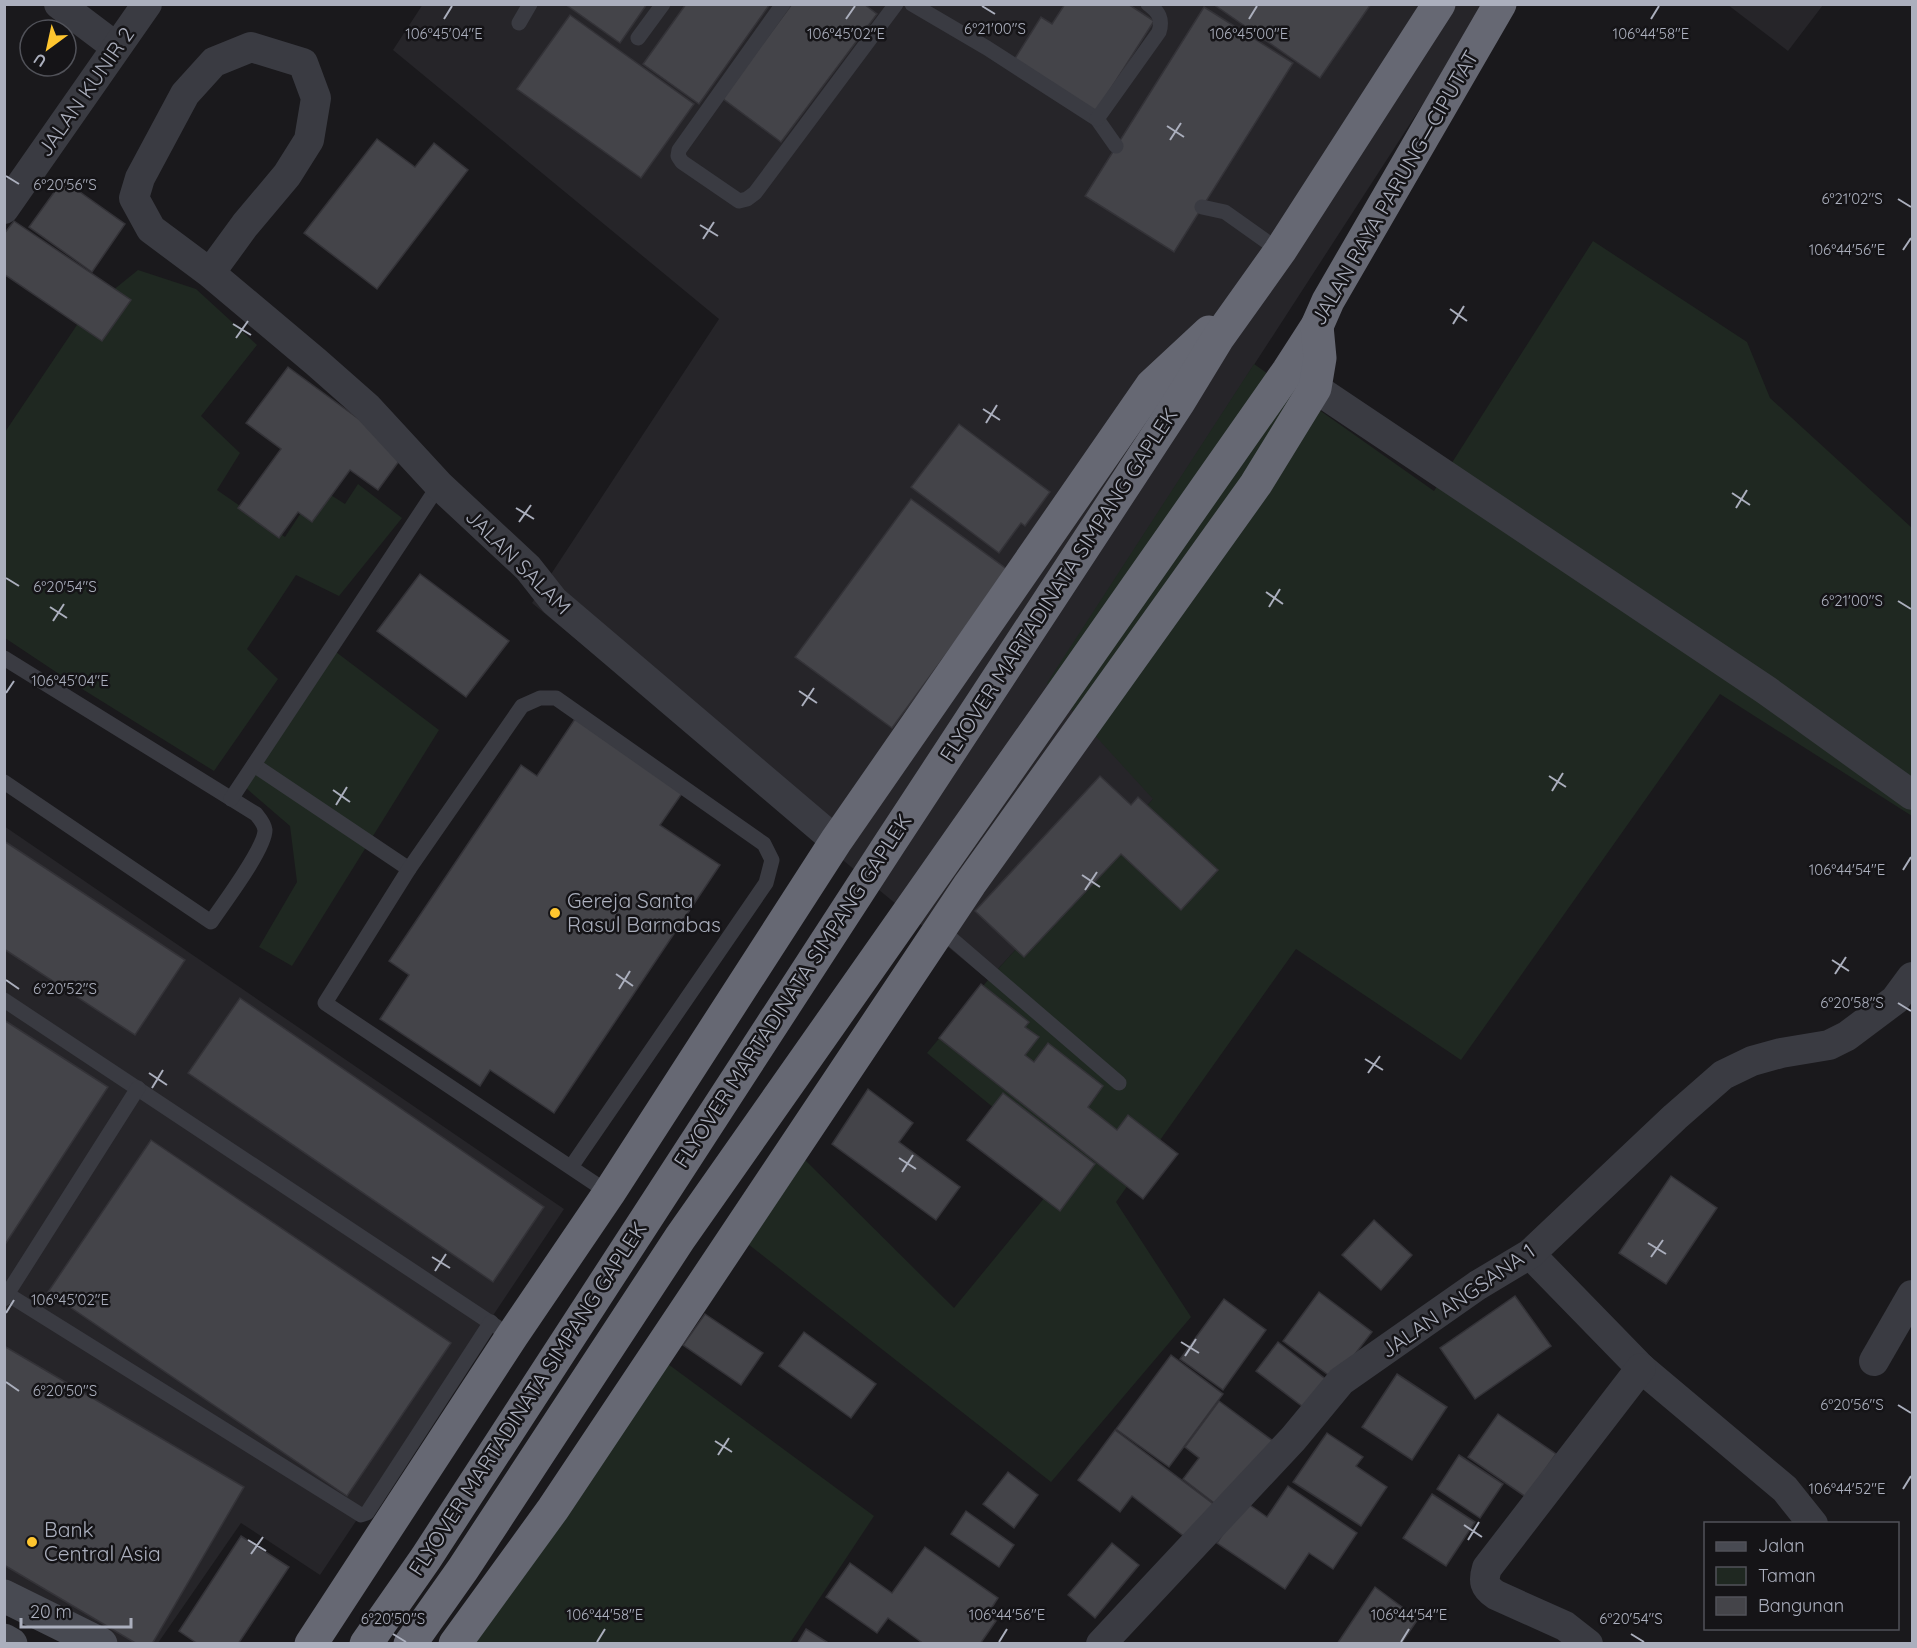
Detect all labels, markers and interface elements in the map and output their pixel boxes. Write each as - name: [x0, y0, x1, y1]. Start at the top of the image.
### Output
- north arrow: [18, 18, 78, 78]
- text: 6°21'00"S: [964, 19, 1026, 38]
- street label: JALAN KUNIR 2: [32, 23, 140, 161]
- text: 106°45'04"E: [405, 24, 483, 43]
- text: 106°45'02"E: [807, 24, 885, 43]
- text: 106°45'00"E: [1210, 24, 1288, 43]
- text: 106°44'58"E: [1613, 24, 1689, 43]
- street label: JALAN RAYA PARUNG—CIPUTAT: [1305, 45, 1484, 330]
- text: 6°20'56"S: [33, 175, 97, 194]
- text: 6°21'02"S: [1821, 189, 1883, 208]
- text: 106°44'56"E: [1809, 240, 1885, 259]
- street label: FLYOVER MARTADINATA SIMPANG GAPLEK: [934, 403, 1183, 766]
- street label: JALAN SALAM: [461, 503, 577, 619]
- text: 6°20'54"S: [33, 577, 97, 596]
- text: 6°21'00"S: [1821, 591, 1883, 610]
- text: 106°45'04"E: [31, 671, 109, 690]
- street label: FLYOVER MARTADINATA SIMPANG GAPLEK: [668, 809, 917, 1172]
- text: 106°44'54"E: [1809, 860, 1885, 879]
- place label: Gereja Santa Rasul Barnabas: [567, 887, 721, 937]
- marker: Gereja Santa Rasul Barnabas: [548, 906, 562, 920]
- text: 6°20'52"S: [33, 979, 97, 998]
- text: 6°20'58"S: [1820, 993, 1884, 1012]
- street label: FLYOVER MARTADINATA SIMPANG GAPLEK: [403, 1217, 652, 1580]
- street label: JALAN ANGSANA 1: [1375, 1237, 1540, 1363]
- text: 106°45'02"E: [31, 1290, 109, 1309]
- text: 6°20'50"S: [33, 1381, 97, 1400]
- text: 6°20'56"S: [1820, 1395, 1884, 1414]
- text: 106°44'52"E: [1809, 1479, 1885, 1498]
- place label: Bank Central Asia: [44, 1516, 161, 1566]
- legend: [1704, 1522, 1899, 1630]
- text: Jalan: [1758, 1534, 1805, 1557]
- marker: Bank Central Asia: [25, 1535, 39, 1549]
- text: Taman: [1758, 1564, 1816, 1587]
- scale bar: [21, 1591, 130, 1629]
- text: Bangunan: [1758, 1594, 1844, 1617]
- text: 20 m: [30, 1600, 72, 1623]
- text: 106°44'58"E: [567, 1605, 643, 1624]
- text: 106°44'56"E: [969, 1605, 1045, 1624]
- text: 106°44'54"E: [1371, 1605, 1447, 1624]
- text: 6°20'50"S: [361, 1609, 425, 1628]
- text: 6°20'54"S: [1599, 1609, 1663, 1628]

